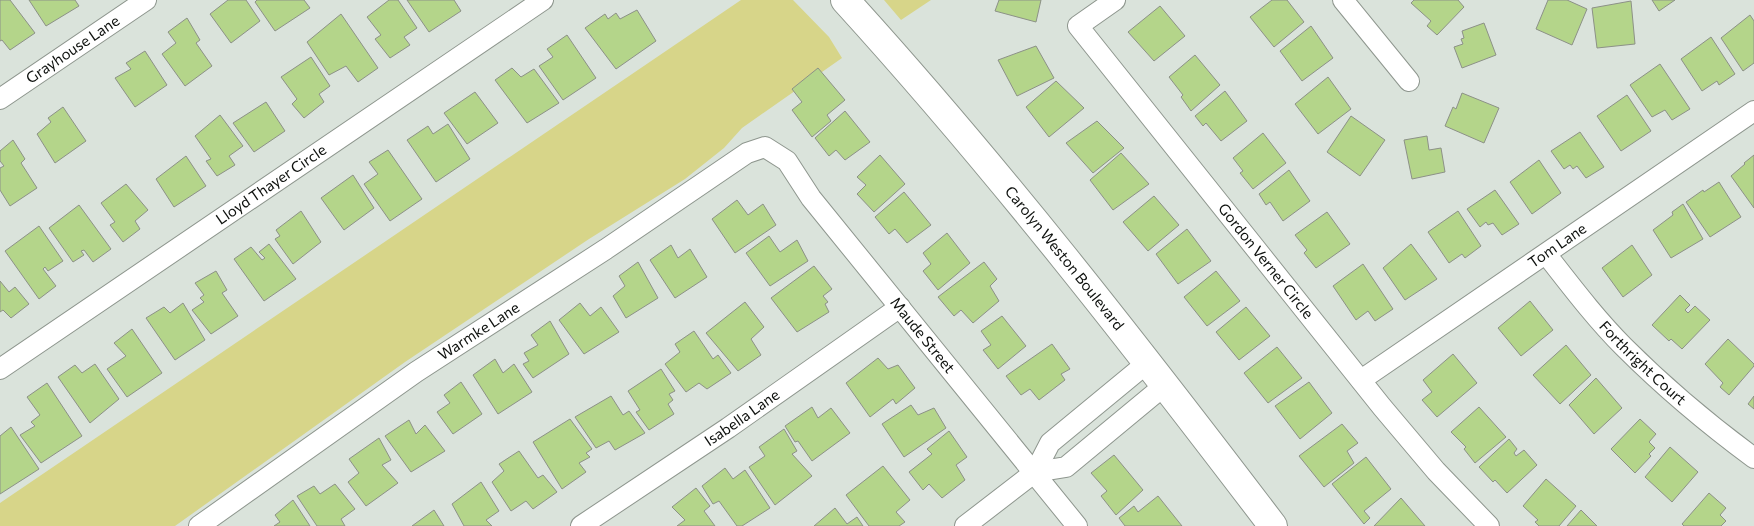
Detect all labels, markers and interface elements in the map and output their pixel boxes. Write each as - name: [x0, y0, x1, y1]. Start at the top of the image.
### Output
- street label: Grayhouse Lane: [22, 11, 122, 87]
- street label: Lloyd Thayer Circle: [212, 140, 329, 228]
- street label: Carolyn Weston Boulevard: [1002, 182, 1128, 333]
- street label: Gordon Verner Circle: [1215, 199, 1318, 322]
- street label: Tom Lane: [1524, 219, 1589, 271]
- street label: Maude Street: [887, 293, 959, 376]
- street label: Warmke Lane: [434, 298, 522, 363]
- street label: Forthright Court: [1596, 317, 1690, 408]
- street label: Isabella Lane: [701, 385, 782, 449]

